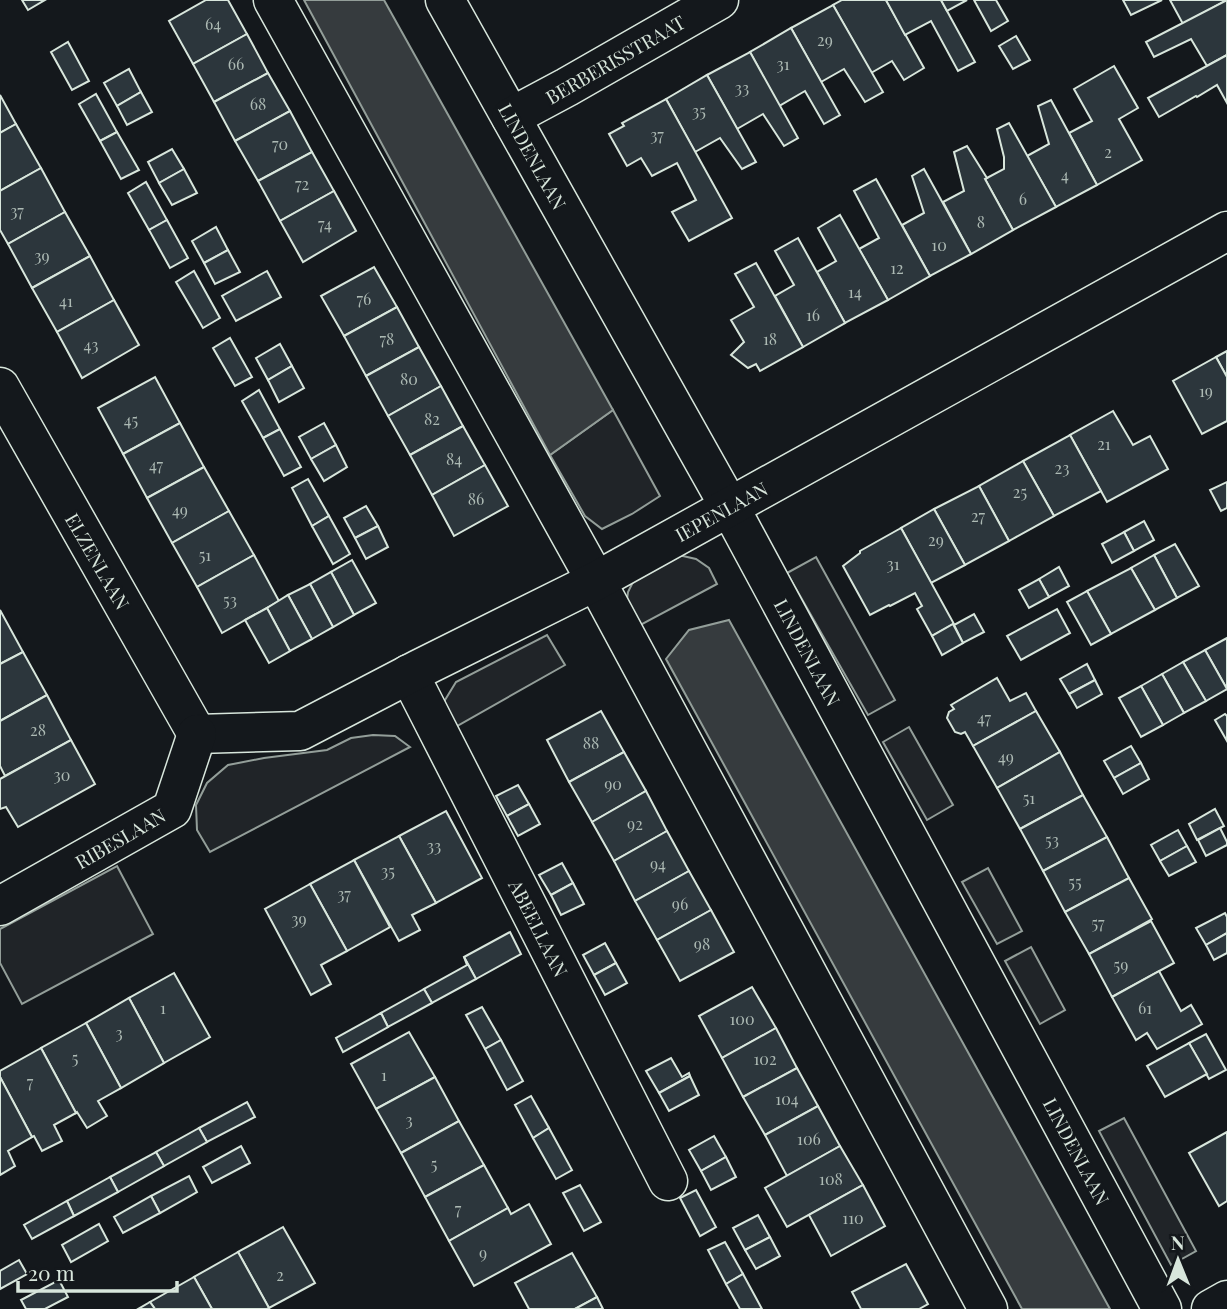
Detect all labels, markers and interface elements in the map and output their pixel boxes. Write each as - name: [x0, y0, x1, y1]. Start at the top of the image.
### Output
- street label: BERBERISSTRAAT: [540, 8, 690, 110]
- house number: 64: [205, 13, 221, 34]
- house number: 29: [817, 29, 833, 50]
- house number: 66: [228, 53, 244, 74]
- house number: 31: [776, 53, 790, 74]
- house number: 33: [735, 77, 749, 98]
- house number: 68: [250, 93, 266, 114]
- street label: LINDENLAAN: [493, 98, 573, 214]
- house number: 35: [692, 100, 706, 121]
- house number: 37: [650, 124, 664, 145]
- house number: 70: [272, 133, 288, 154]
- house number: 2: [1104, 141, 1112, 162]
- house number: 4: [1061, 164, 1069, 185]
- house number: 72: [295, 173, 309, 194]
- house number: 6: [1019, 188, 1027, 209]
- house number: 37: [10, 200, 24, 221]
- house number: 8: [977, 211, 985, 232]
- house number: 74: [318, 213, 332, 234]
- house number: 10: [931, 234, 947, 255]
- house number: 39: [34, 245, 50, 266]
- house number: 12: [890, 257, 904, 278]
- house number: 14: [848, 281, 862, 302]
- house number: 76: [357, 288, 371, 309]
- house number: 41: [59, 290, 73, 311]
- house number: 16: [806, 304, 820, 325]
- house number: 78: [380, 328, 394, 349]
- house number: 18: [763, 328, 777, 349]
- house number: 43: [84, 334, 98, 355]
- house number: 80: [400, 368, 418, 389]
- house number: 19: [1199, 380, 1213, 401]
- house number: 82: [424, 408, 440, 429]
- house number: 45: [124, 409, 138, 430]
- house number: 21: [1097, 433, 1111, 454]
- house number: 84: [446, 448, 462, 469]
- house number: 47: [149, 454, 164, 475]
- house number: 23: [1055, 457, 1069, 478]
- street label: IEPENLAAN: [670, 475, 772, 547]
- house number: 25: [1013, 481, 1027, 502]
- house number: 86: [468, 488, 484, 509]
- house number: 49: [172, 499, 188, 520]
- house number: 27: [971, 505, 986, 526]
- street label: ELZENLAAN: [60, 508, 136, 614]
- house number: 29: [928, 529, 944, 550]
- house number: 51: [199, 544, 211, 565]
- house number: 31: [886, 553, 900, 574]
- house number: 53: [223, 589, 237, 610]
- street label: LINDENLAAN: [769, 594, 847, 710]
- house number: 47: [977, 707, 992, 728]
- house number: 28: [30, 719, 46, 740]
- house number: 88: [583, 732, 599, 753]
- house number: 49: [998, 746, 1014, 767]
- house number: 30: [54, 764, 70, 785]
- house number: 90: [604, 773, 622, 794]
- house number: 51: [1023, 787, 1035, 808]
- street label: RIBESLAAN: [70, 802, 170, 874]
- house number: 92: [627, 813, 643, 834]
- house number: 53: [1045, 829, 1059, 850]
- house number: 33: [427, 835, 441, 856]
- house number: 94: [650, 853, 666, 874]
- house number: 35: [381, 860, 395, 881]
- house number: 55: [1068, 871, 1082, 892]
- street label: ABEELLAAN: [503, 874, 575, 981]
- house number: 37: [337, 883, 351, 904]
- house number: 96: [672, 893, 688, 914]
- house number: 39: [291, 908, 307, 929]
- house number: 57: [1091, 912, 1105, 933]
- house number: 98: [694, 933, 710, 954]
- house number: 59: [1114, 954, 1128, 975]
- house number: 1: [160, 997, 166, 1018]
- house number: 61: [1138, 997, 1152, 1018]
- house number: 100: [729, 1008, 755, 1029]
- house number: 3: [115, 1022, 123, 1043]
- house number: 5: [72, 1047, 78, 1068]
- house number: 102: [753, 1048, 777, 1069]
- house number: 1: [381, 1064, 387, 1085]
- house number: 7: [27, 1071, 34, 1092]
- house number: 104: [775, 1088, 799, 1109]
- street label: LINDENLAAN: [1038, 1093, 1116, 1209]
- house number: 3: [405, 1109, 413, 1130]
- house number: 106: [797, 1128, 821, 1149]
- house number: 5: [431, 1153, 437, 1174]
- house number: 108: [819, 1168, 843, 1189]
- house number: 7: [455, 1198, 462, 1219]
- house number: 110: [842, 1207, 864, 1228]
- north arrow: [1143, 1225, 1213, 1295]
- text: N: [1171, 1229, 1185, 1255]
- house number: 9: [479, 1242, 487, 1263]
- scale bar: [18, 1250, 177, 1294]
- text: 20 m: [28, 1258, 75, 1286]
- house number: 2: [276, 1264, 284, 1285]

